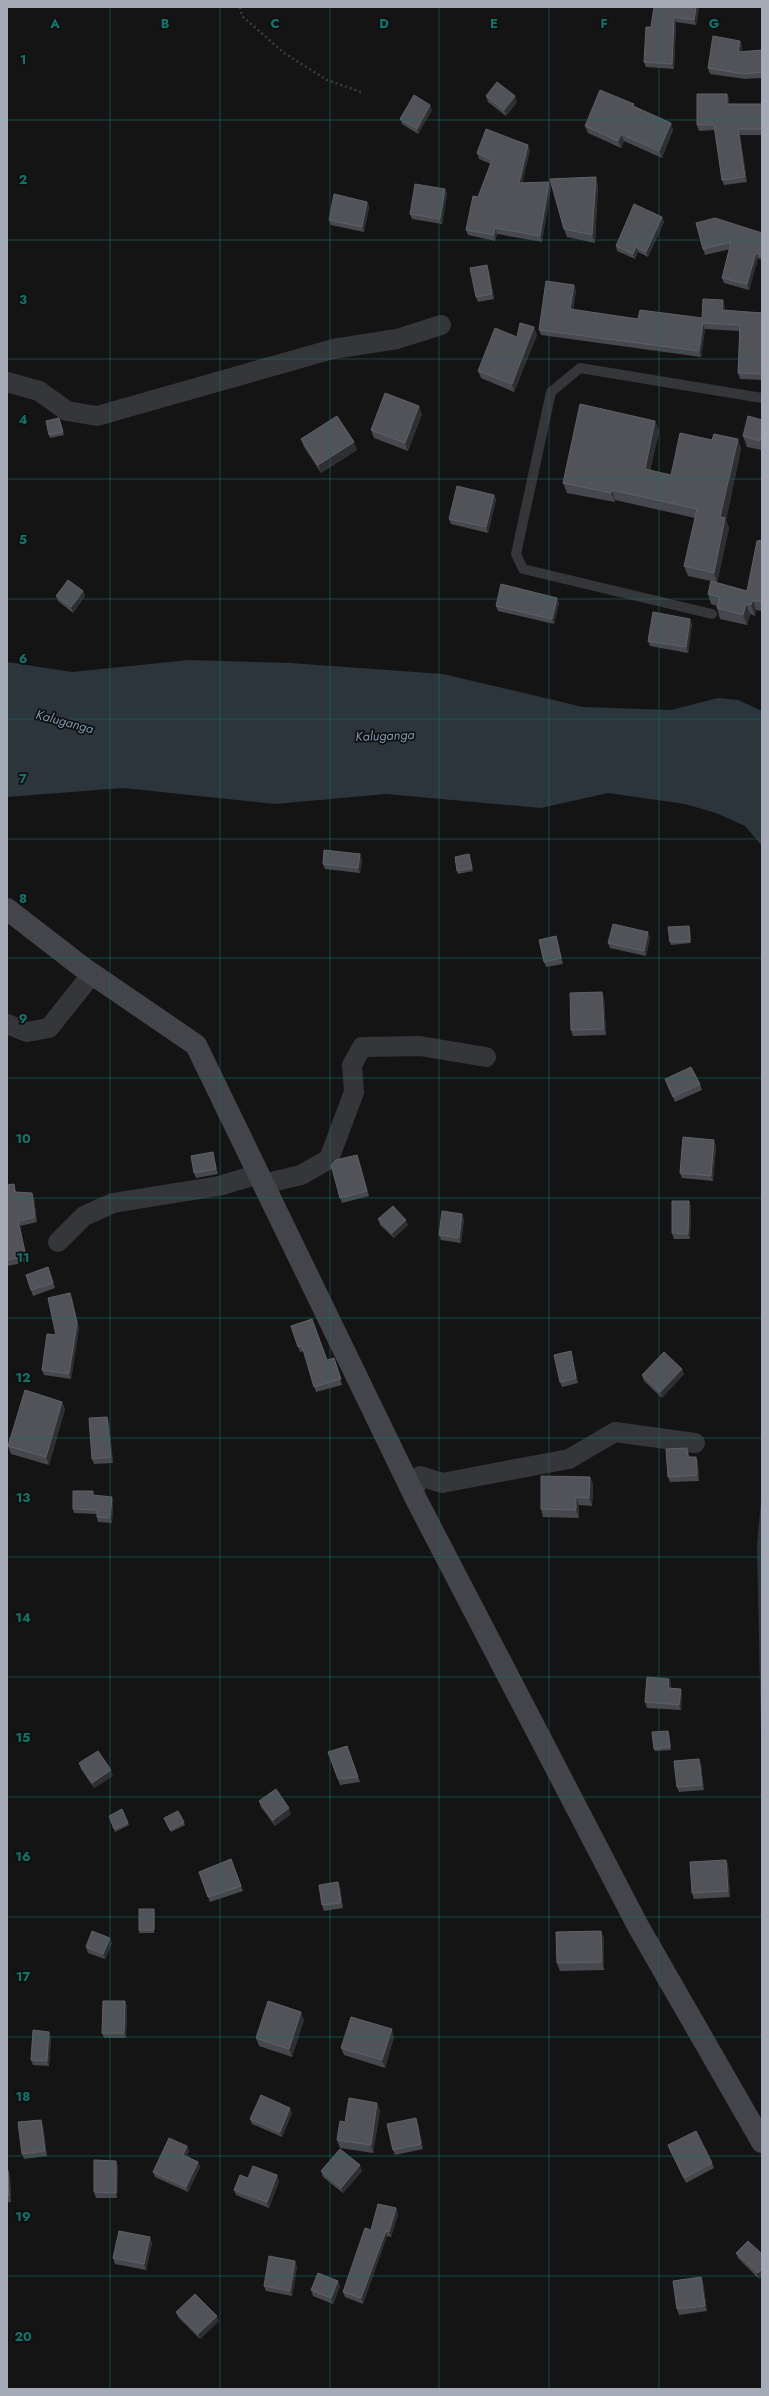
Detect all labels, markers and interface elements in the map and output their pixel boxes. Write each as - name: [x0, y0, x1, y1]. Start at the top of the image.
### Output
- text: A: [49, 14, 60, 33]
- text: B: [161, 14, 170, 33]
- text: C: [270, 14, 280, 33]
- text: D: [379, 14, 389, 33]
- text: E: [490, 14, 498, 33]
- text: F: [600, 14, 608, 33]
- text: G: [709, 14, 720, 33]
- text: 1: [20, 50, 26, 69]
- text: 2: [19, 170, 27, 189]
- text: 3: [19, 290, 27, 309]
- text: 4: [18, 410, 28, 429]
- text: 5: [19, 530, 27, 549]
- text: 6: [19, 649, 28, 668]
- water label: Kaluganga: [34, 705, 96, 738]
- water label: Kaluganga: [355, 725, 415, 746]
- text: 7: [19, 769, 27, 788]
- text: 8: [19, 889, 27, 908]
- text: 9: [19, 1009, 28, 1028]
- text: 10: [15, 1129, 31, 1148]
- text: 11: [16, 1248, 30, 1267]
- text: 12: [15, 1368, 31, 1387]
- text: 13: [16, 1488, 30, 1507]
- text: 14: [15, 1608, 31, 1627]
- text: 15: [15, 1728, 31, 1747]
- text: 16: [15, 1847, 31, 1866]
- text: 17: [16, 1967, 30, 1986]
- text: 18: [16, 2087, 30, 2106]
- text: 19: [15, 2207, 31, 2226]
- text: 20: [14, 2327, 32, 2346]

